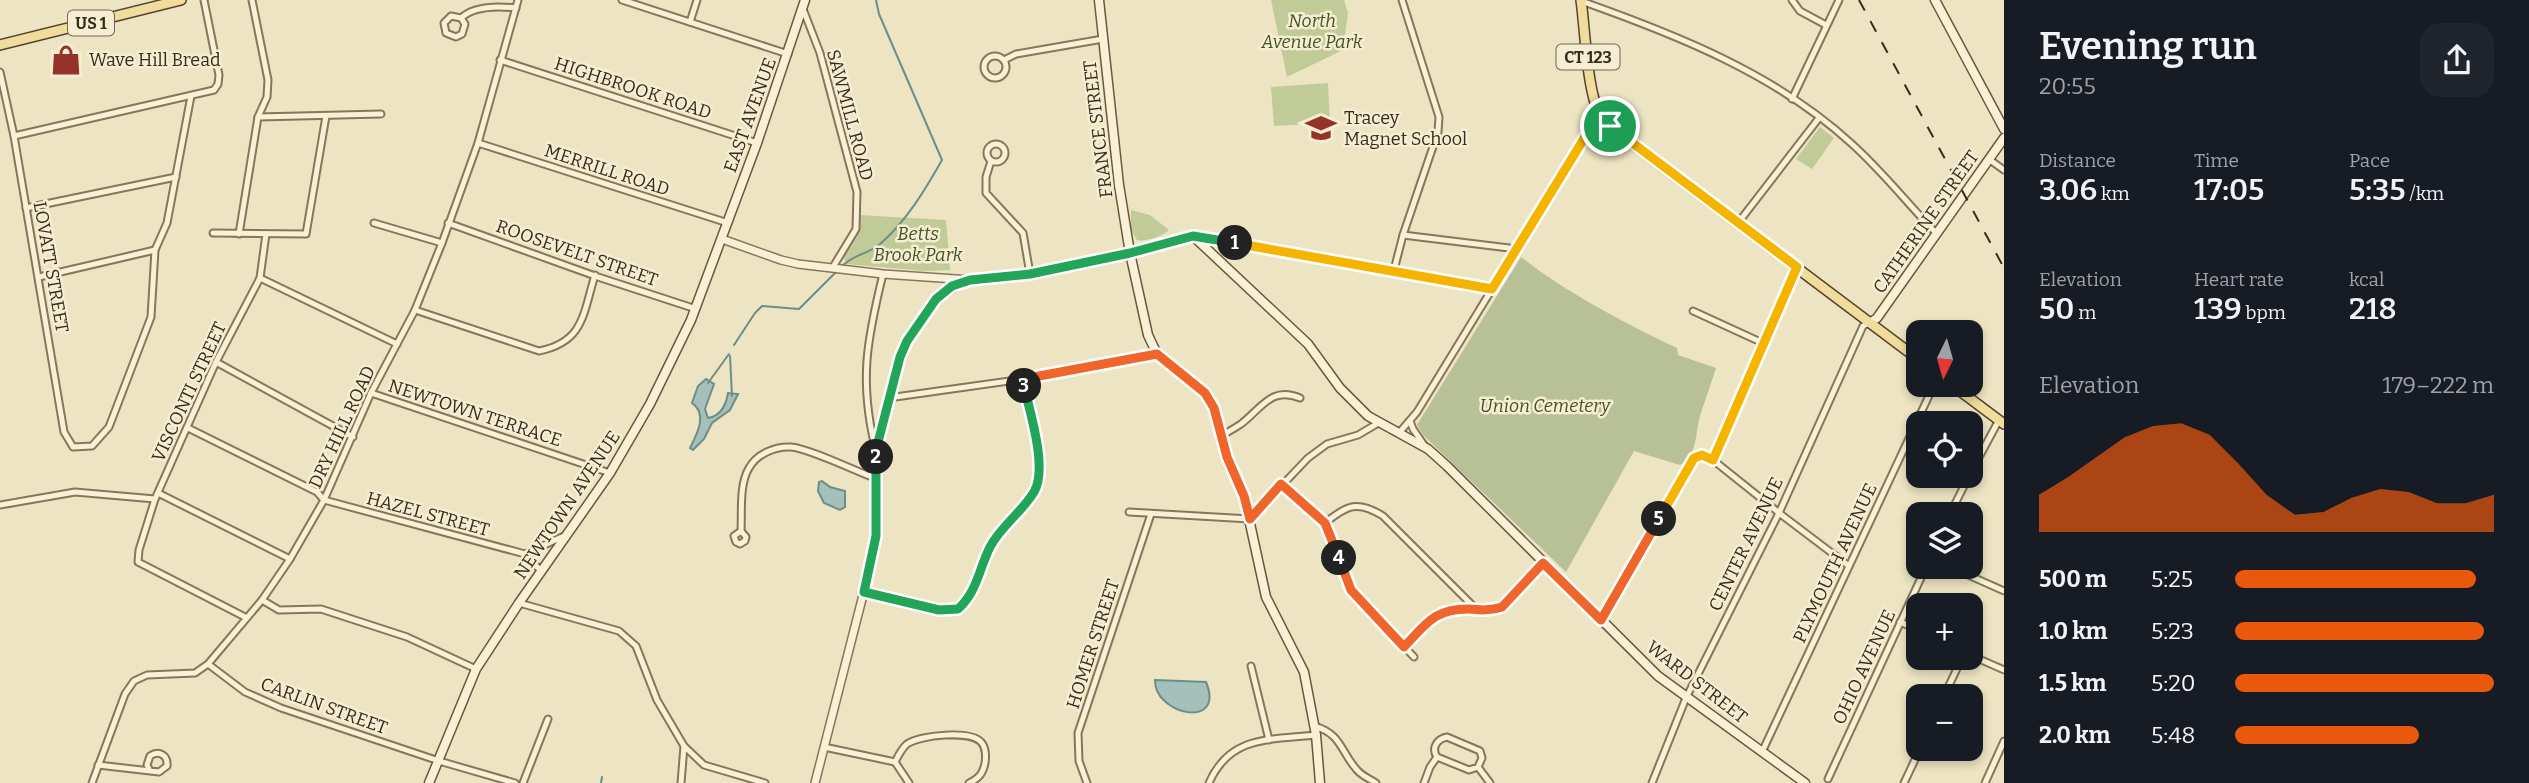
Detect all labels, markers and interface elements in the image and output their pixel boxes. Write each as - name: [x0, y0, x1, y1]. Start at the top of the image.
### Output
- road number: US 1: [68, 10, 114, 36]
- park label: North Avenue Park: [1261, 10, 1363, 53]
- text: Evening run: [2039, 23, 2257, 69]
- button: share: [2420, 23, 2494, 97]
- shop icon: Wave Hill Bread: [49, 43, 83, 77]
- road number: CT 123: [1556, 44, 1620, 69]
- street label: SAWMILL ROAD: [822, 47, 878, 183]
- place label: Wave Hill Bread: [89, 49, 221, 71]
- street label: HIGHBROOK ROAD: [552, 52, 714, 124]
- street label: EAST AVENUE: [719, 55, 781, 175]
- street label: FRANCE STREET: [1079, 58, 1117, 199]
- text: 20:55: [2039, 72, 2096, 100]
- pin: [1580, 96, 1640, 156]
- place label: Tracey Magnet School: [1344, 107, 1467, 150]
- icon: arrive: [1591, 107, 1629, 145]
- school or university icon: Tracey Magnet School: [1304, 111, 1338, 145]
- street label: MERRILL ROAD: [542, 139, 672, 201]
- street label: CATHERINE STREET: [1868, 146, 1984, 298]
- text: Distance: [2039, 149, 2116, 172]
- text: Time: [2194, 149, 2239, 172]
- text: Pace: [2349, 149, 2390, 172]
- text: 3.06: [2039, 172, 2097, 208]
- text: 17:05: [2194, 172, 2264, 208]
- text: 5:35: [2349, 172, 2406, 208]
- text: km: [2097, 182, 2130, 205]
- text: /km: [2406, 182, 2444, 205]
- street label: LOVATT STREET: [29, 200, 73, 335]
- street label: ROOSEVELT STREET: [493, 215, 661, 291]
- park label: Betts Brook Park: [873, 223, 963, 266]
- pin: 1: [1218, 226, 1252, 260]
- text: 1: [1230, 231, 1239, 254]
- text: Elevation: [2039, 268, 2122, 291]
- text: Heart rate: [2194, 268, 2284, 291]
- text: kcal: [2349, 268, 2384, 291]
- text: 50: [2039, 291, 2074, 327]
- text: 139: [2194, 291, 2242, 327]
- text: 218: [2349, 291, 2396, 327]
- text: m: [2074, 301, 2096, 324]
- text: bpm: [2242, 301, 2286, 324]
- street label: VISCONTI STREET: [147, 318, 231, 465]
- north arrow: [1906, 320, 1983, 397]
- map controls: [1906, 320, 1983, 761]
- street label: DRY HILL ROAD: [304, 362, 380, 492]
- pin: 3: [1006, 368, 1042, 404]
- text: Elevation: [2039, 371, 2139, 399]
- text: 179–222 m: [2382, 371, 2494, 399]
- text: 3: [1018, 374, 1029, 397]
- street label: NEWTOWN TERRACE: [385, 375, 565, 451]
- park label: Union Cemetery: [1480, 395, 1611, 417]
- button: locate: [1906, 411, 1983, 488]
- street label: NEWTOWN AVENUE: [509, 427, 625, 583]
- pin: 2: [858, 440, 894, 475]
- text: 2: [870, 445, 881, 468]
- street label: CENTER AVENUE: [1704, 473, 1788, 615]
- street label: PLYMOUTH AVENUE: [1788, 480, 1882, 646]
- street label: HAZEL STREET: [364, 487, 492, 541]
- pin: 5: [1642, 502, 1676, 536]
- button: layers: [1906, 502, 1983, 579]
- text: 5: [1653, 507, 1664, 530]
- pin: 4: [1322, 540, 1356, 576]
- text: 4: [1333, 546, 1344, 569]
- text: 500 m: [2039, 565, 2107, 593]
- text: 5:25: [2151, 565, 2193, 593]
- street label: HOMER STREET: [1062, 576, 1124, 711]
- button: +: [1906, 593, 1983, 670]
- street label: OHIO AVENUE: [1828, 606, 1900, 728]
- text: 1.0 km: [2039, 617, 2108, 645]
- text: 5:23: [2151, 617, 2194, 645]
- street label: WARD STREET: [1642, 636, 1752, 728]
- text: 1.5 km: [2039, 669, 2106, 697]
- text: 5:20: [2151, 669, 2195, 697]
- street label: CARLIN STREET: [258, 673, 391, 739]
- button: −: [1906, 684, 1983, 761]
- text: 2.0 km: [2039, 721, 2110, 749]
- text: 5:48: [2151, 721, 2195, 749]

